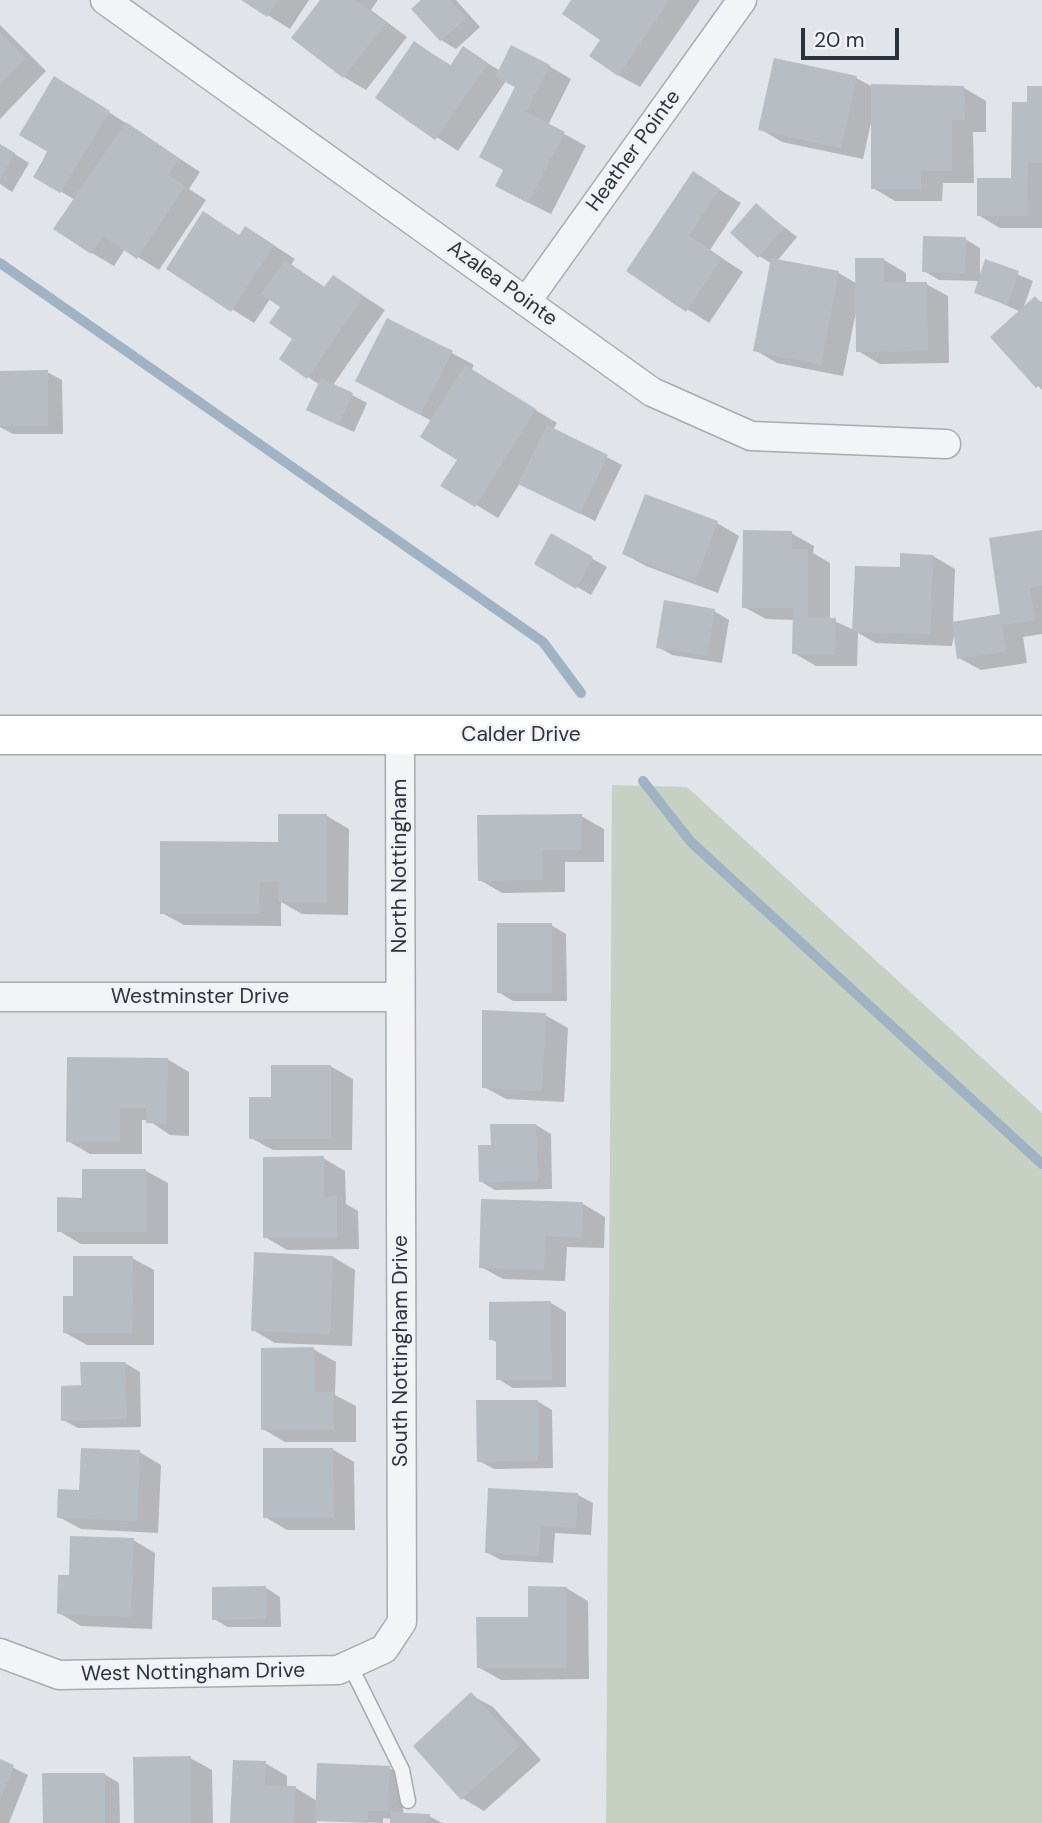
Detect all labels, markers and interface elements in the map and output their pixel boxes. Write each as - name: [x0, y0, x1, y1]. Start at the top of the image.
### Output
- scale bar: [804, 14, 902, 58]
- text: 20 m: [814, 26, 865, 54]
- street label: Heather Pointe: [582, 85, 686, 217]
- street label: Azalea Pointe: [442, 236, 562, 332]
- street label: Calder Drive: [461, 722, 581, 748]
- street label: North Nottingham: [387, 779, 413, 953]
- street label: Westminster Drive: [111, 984, 289, 1010]
- street label: South Nottingham Drive: [388, 1235, 414, 1467]
- street label: West Nottingham Drive: [81, 1658, 305, 1688]

